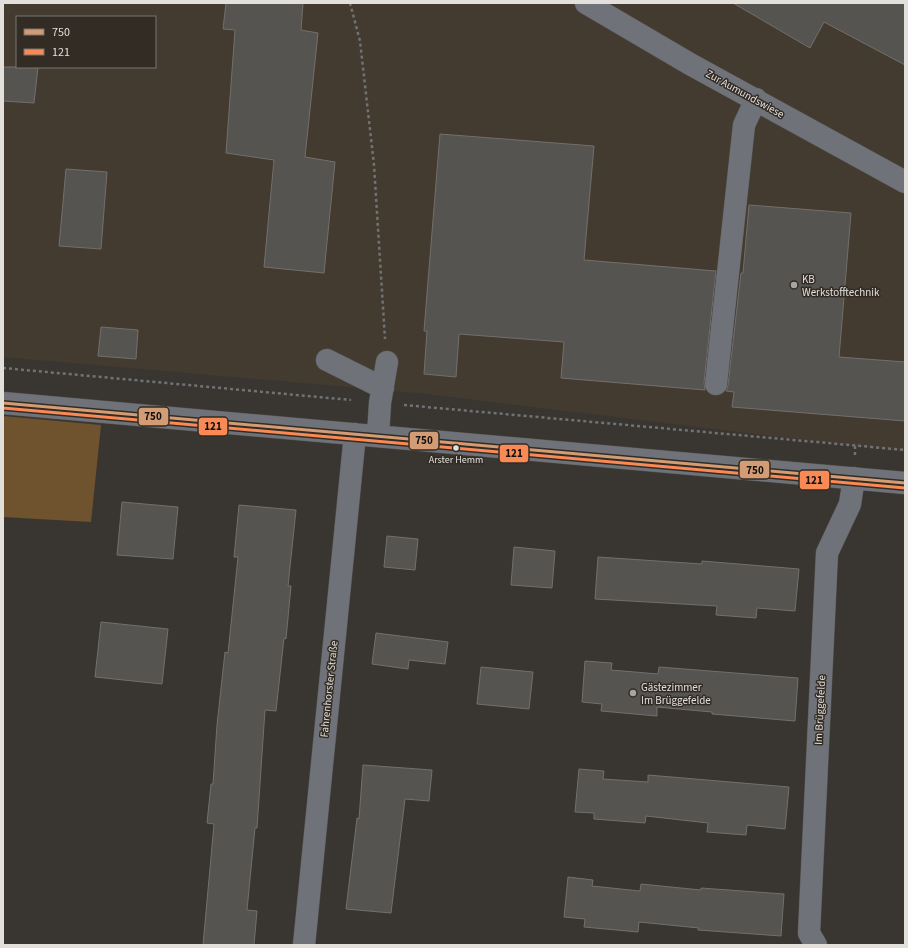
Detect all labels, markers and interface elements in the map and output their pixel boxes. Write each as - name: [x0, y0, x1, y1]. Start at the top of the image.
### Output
- legend: [16, 16, 156, 68]
- text: 750: [52, 24, 70, 41]
- text: 121: [52, 44, 70, 61]
- street label: Zur Aumundswiese: [703, 66, 787, 122]
- place label: KB Werkstofftechnik: [802, 272, 880, 300]
- marker: KB Werkstofftechnik: [789, 280, 799, 290]
- line badge: 750: [138, 407, 169, 426]
- text: 750: [144, 409, 162, 424]
- line badge: 121: [198, 417, 228, 436]
- text: 121: [204, 419, 222, 434]
- line badge: 750: [409, 431, 439, 450]
- text: 750: [415, 433, 433, 448]
- marker: Arster Hemm: [451, 443, 461, 453]
- line badge: 121: [499, 444, 529, 463]
- text: 121: [505, 446, 523, 461]
- place label: Arster Hemm: [429, 453, 483, 467]
- line badge: 750: [739, 460, 770, 479]
- text: 750: [746, 463, 764, 478]
- line badge: 121: [799, 470, 830, 490]
- text: 121: [805, 473, 823, 488]
- street label: Fahrenhorster Straße: [316, 639, 342, 738]
- street label: Im Brüggefelde: [811, 674, 829, 745]
- place label: Gästezimmer Im Brüggefelde: [641, 680, 711, 708]
- marker: Gästezimmer Im Brüggefelde: [628, 688, 638, 698]

